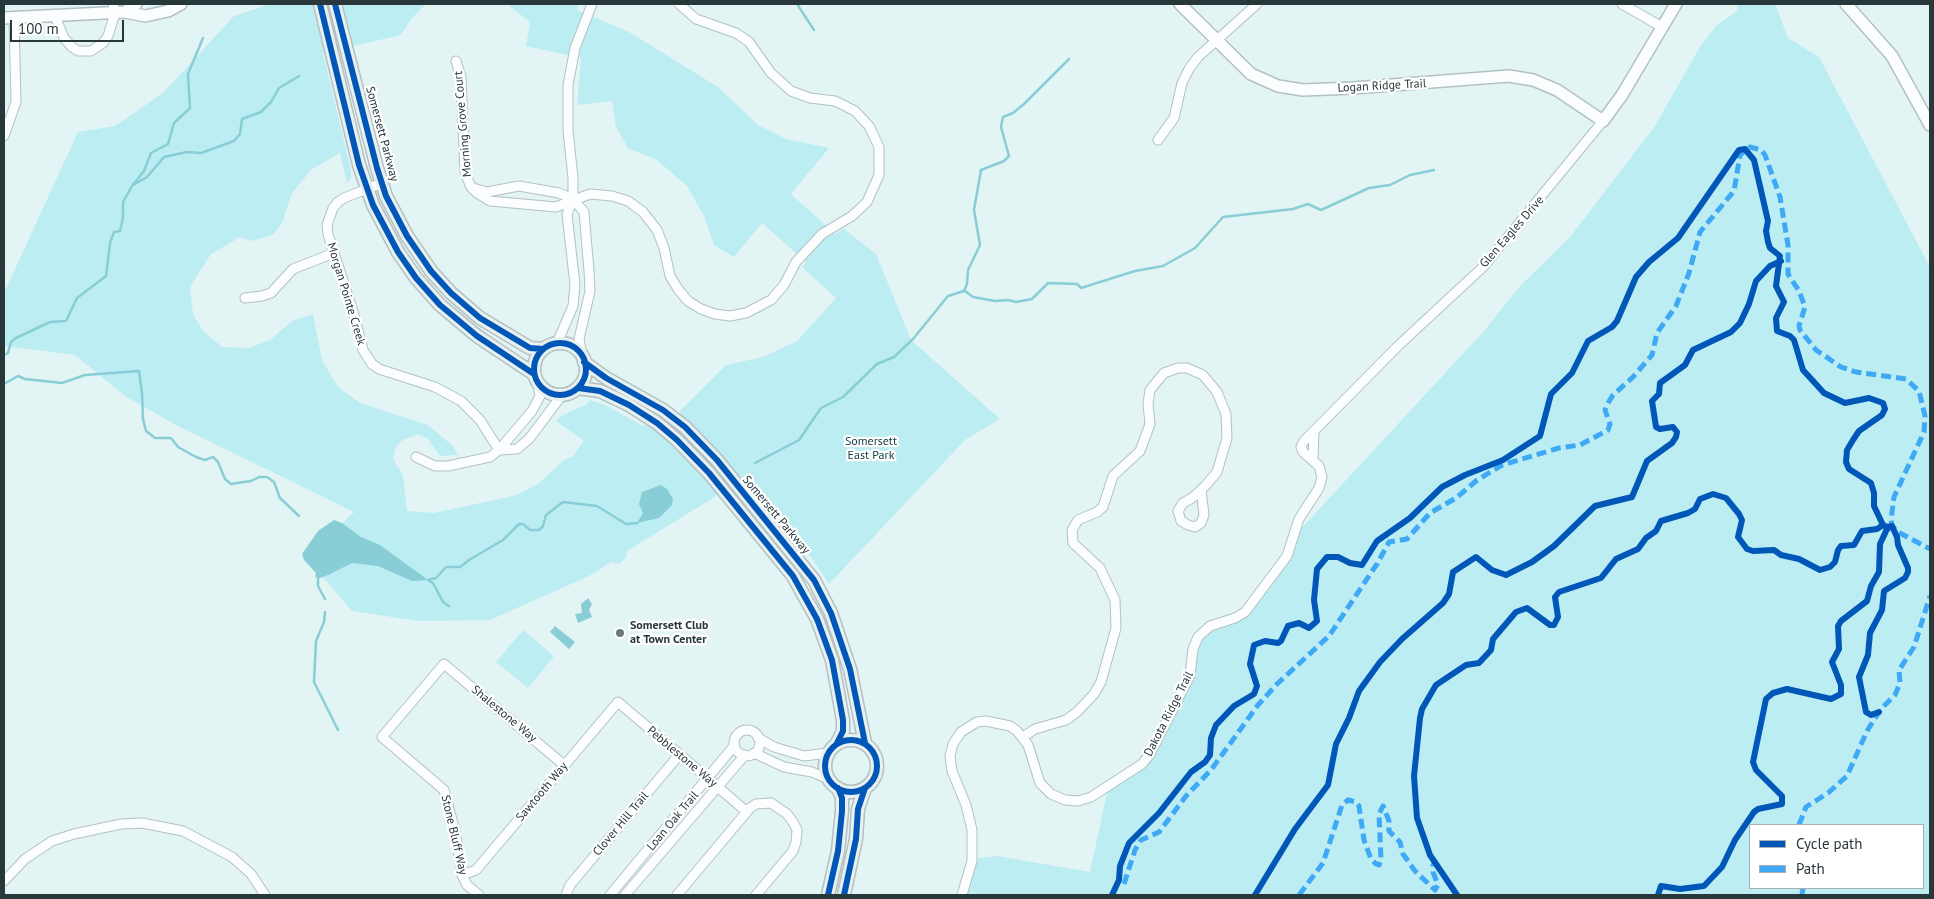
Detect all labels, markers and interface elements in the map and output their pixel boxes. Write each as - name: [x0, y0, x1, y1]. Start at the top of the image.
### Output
- scale bar: [12, 10, 126, 42]
- text: 100 m: [18, 19, 59, 38]
- street label: Morning Grove Court: [451, 70, 475, 178]
- street label: Logan Ridge Trail: [1337, 76, 1427, 96]
- street label: Somersett Parkway: [362, 85, 402, 183]
- street label: Glen Eagles Drive: [1477, 193, 1547, 271]
- street label: Morgan Pointe Creek: [324, 241, 368, 347]
- park label: Somersett East Park: [845, 435, 897, 463]
- street label: Somersett Parkway: [739, 473, 813, 557]
- place label: Somersett Club at Town Center: [630, 619, 708, 647]
- marker: Somersett Club at Town Center: [614, 627, 626, 639]
- street label: Dakota Ridge Trail: [1141, 669, 1197, 759]
- street label: Shalestone Way: [468, 683, 540, 745]
- street label: Pebblestone Way: [644, 723, 720, 791]
- street label: Sawtooth Way: [513, 760, 571, 824]
- street label: Loan Oak Trail: [644, 788, 702, 854]
- street label: Clover Hill Trail: [590, 789, 652, 859]
- street label: Stone Bluff Way: [438, 794, 470, 876]
- legend: [1749, 824, 1924, 889]
- text: Cycle path: [1796, 834, 1862, 853]
- text: Path: [1796, 859, 1825, 878]

